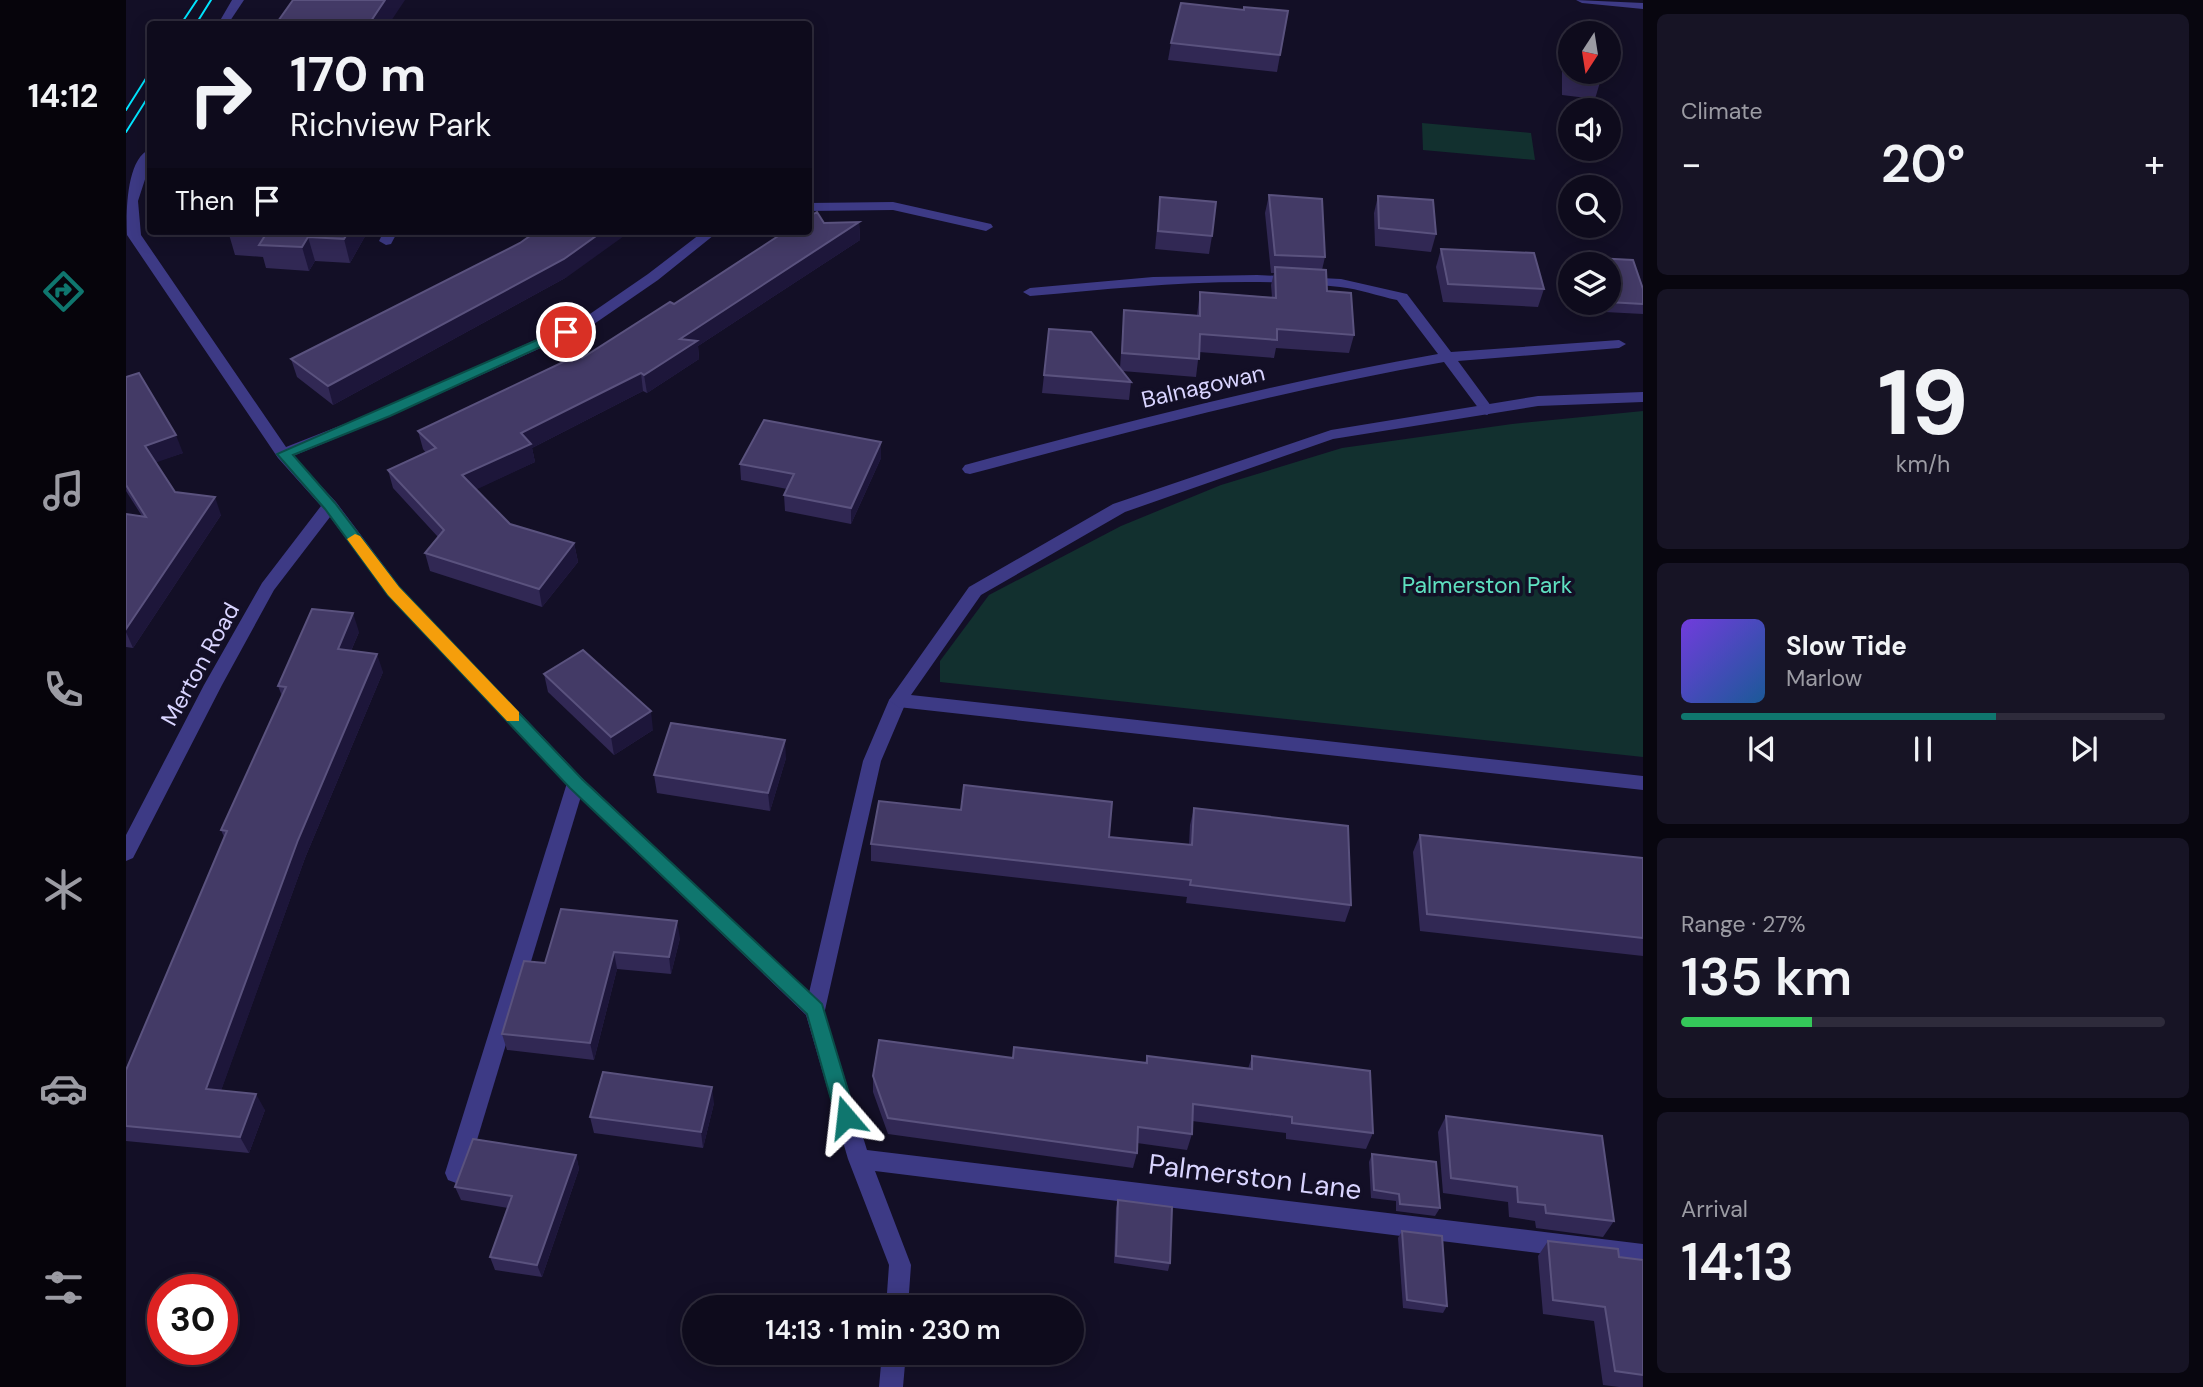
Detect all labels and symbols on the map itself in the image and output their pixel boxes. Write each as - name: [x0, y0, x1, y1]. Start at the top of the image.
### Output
- north arrow: [1558, 21, 1620, 84]
- pin: [536, 302, 596, 362]
- street label: Balnagowan: [1138, 357, 1268, 415]
- park label: Palmerston Park: [1402, 570, 1573, 600]
- street label: Merton Road: [154, 597, 246, 731]
- position arrow: [809, 1080, 883, 1154]
- street label: Palmerston Lane: [1146, 1146, 1364, 1208]
- speed limit sign: 30: [147, 1274, 238, 1365]

